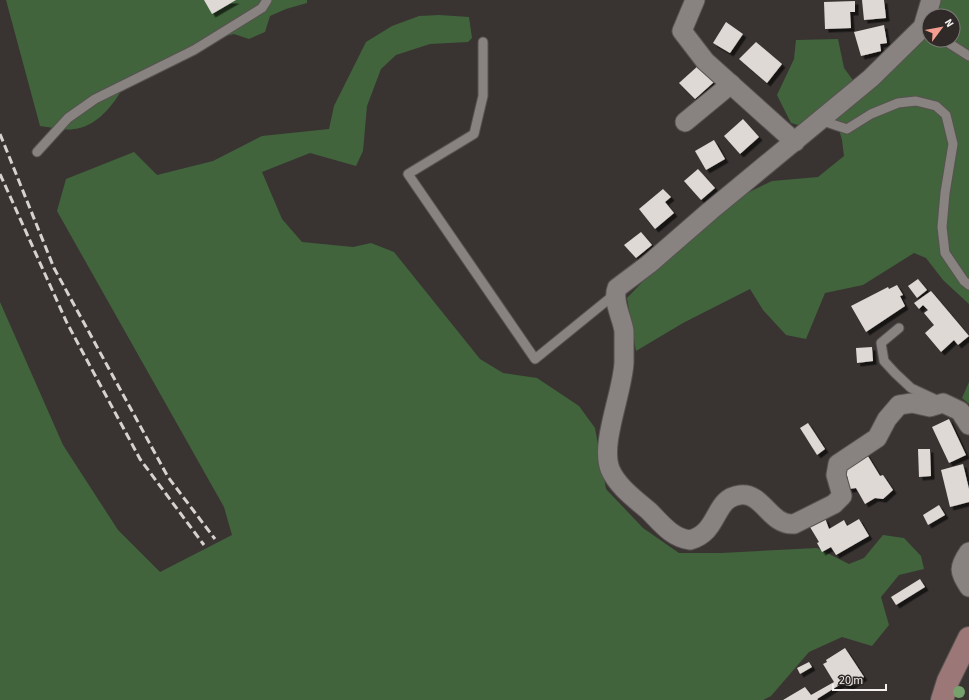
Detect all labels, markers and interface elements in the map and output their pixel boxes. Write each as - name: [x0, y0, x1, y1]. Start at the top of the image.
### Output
- north arrow: [921, 8, 961, 48]
- text: N: [941, 16, 957, 30]
- scale bar: [833, 666, 886, 692]
- text: 20 m: [839, 672, 863, 689]

